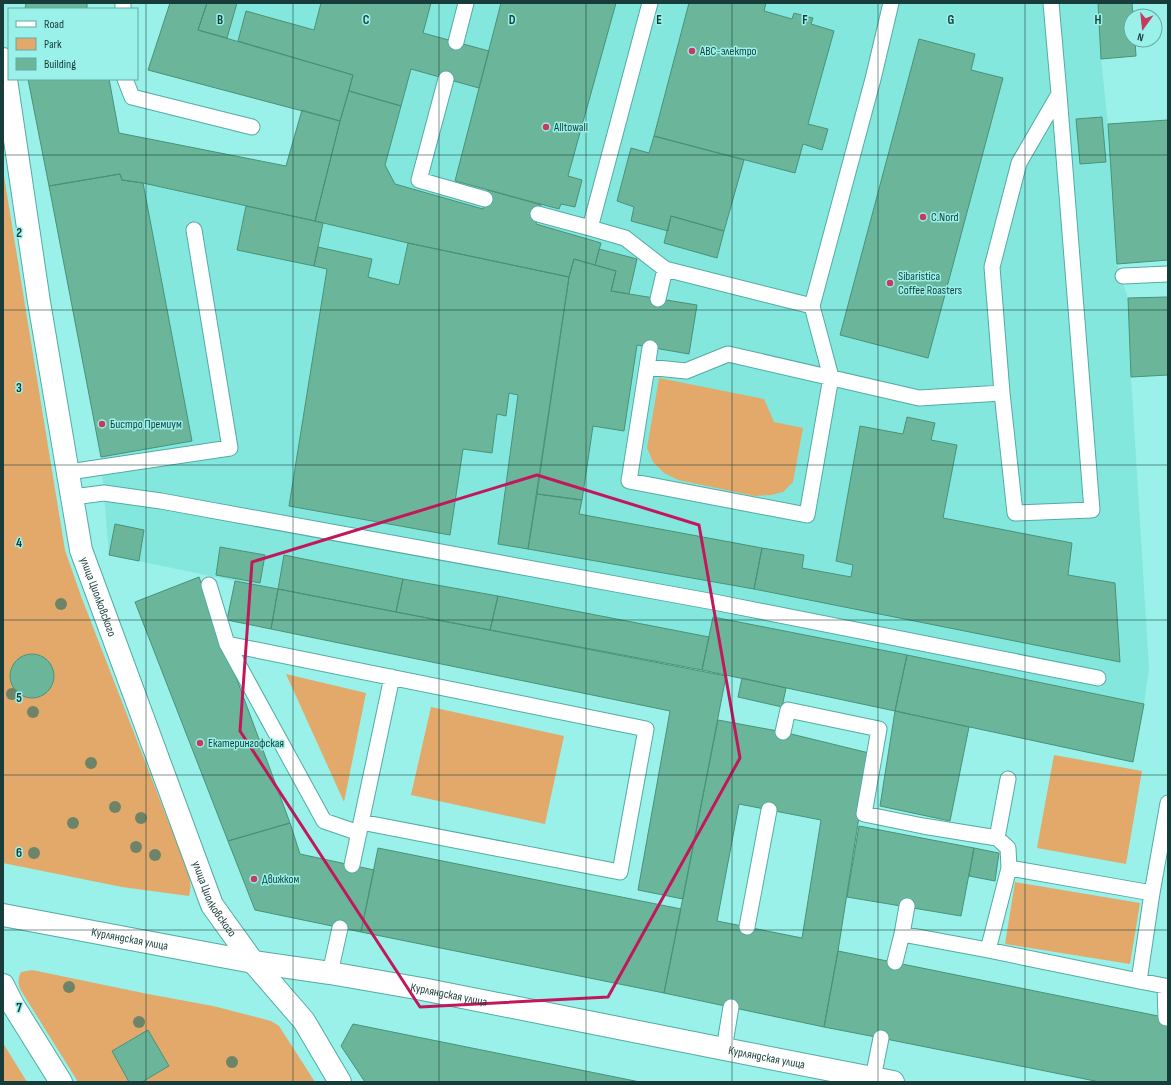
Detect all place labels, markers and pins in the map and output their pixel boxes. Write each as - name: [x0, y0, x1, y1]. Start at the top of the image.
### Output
- place label: АВС-электро: [699, 44, 757, 59]
- marker: АВС-электро: [687, 46, 697, 56]
- place label: Alltowall: [553, 120, 588, 135]
- marker: Alltowall: [541, 122, 551, 132]
- place label: C.Nord: [931, 210, 958, 225]
- marker: C.Nord: [918, 212, 928, 222]
- place label: Sibaristica Coffee Roasters: [898, 269, 962, 298]
- marker: Sibaristica Coffee Roasters: [885, 278, 895, 288]
- place label: Бистро Премиум: [110, 417, 182, 432]
- marker: Бистро Премиум: [97, 419, 107, 429]
- place label: Екатерингофская: [208, 736, 284, 751]
- marker: Екатерингофская: [195, 738, 205, 748]
- place label: Движком: [262, 872, 299, 887]
- marker: Движком: [249, 874, 259, 884]

